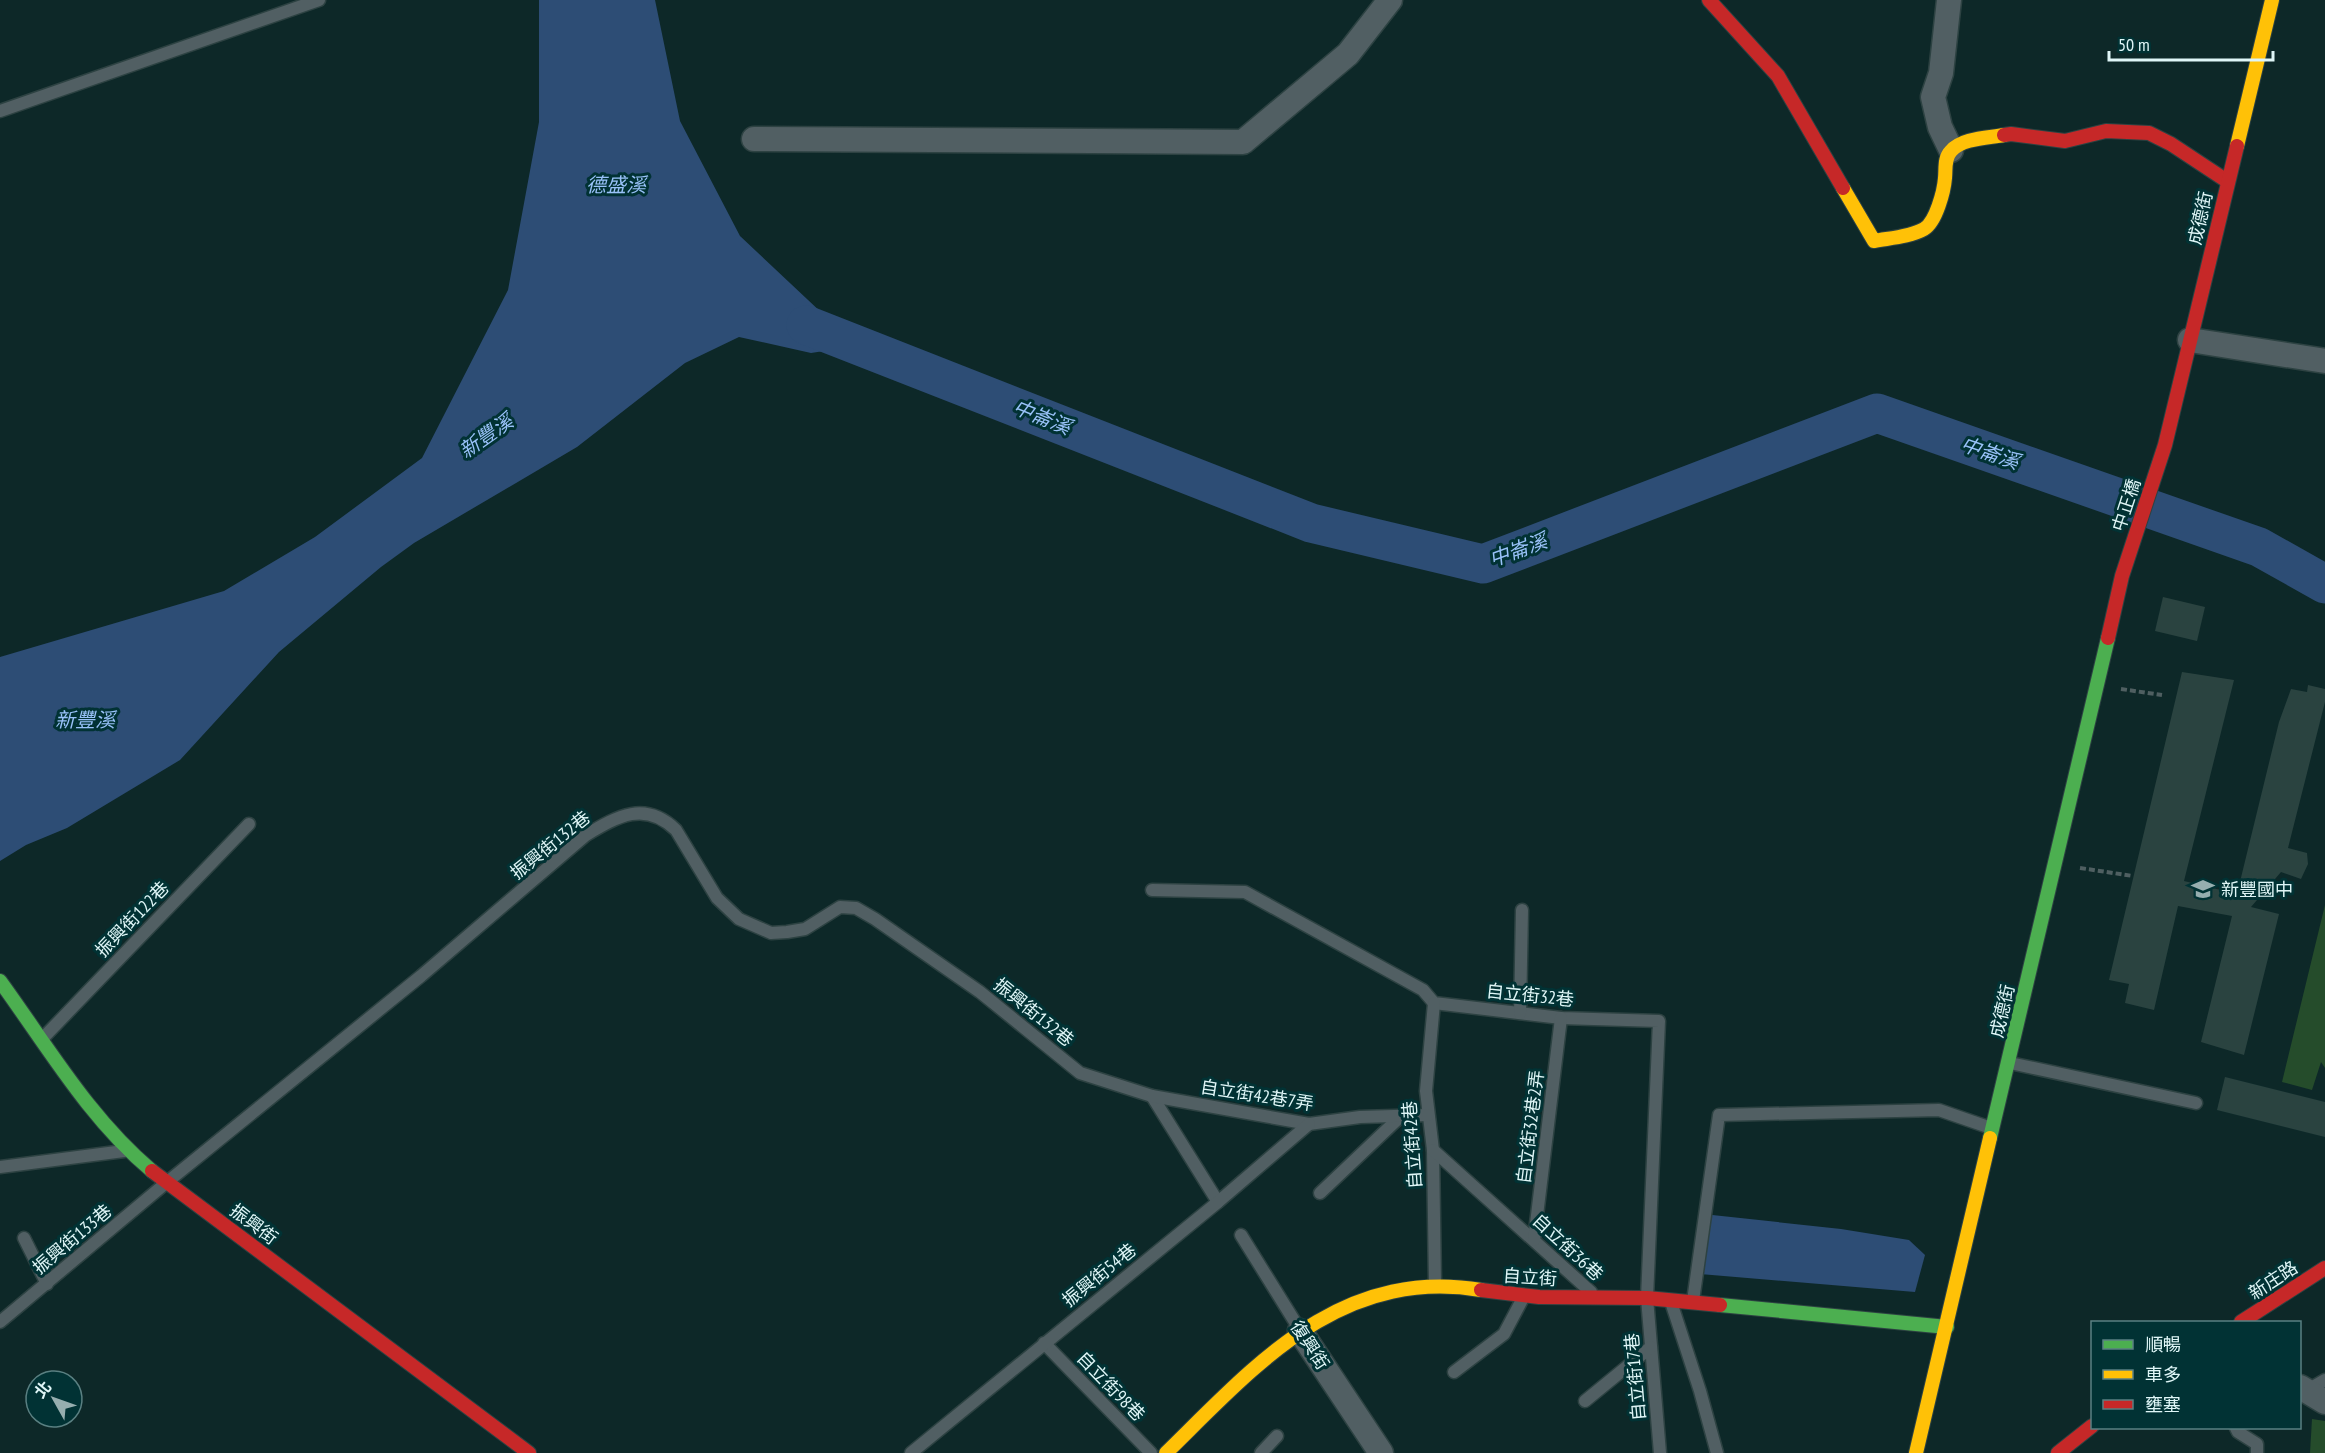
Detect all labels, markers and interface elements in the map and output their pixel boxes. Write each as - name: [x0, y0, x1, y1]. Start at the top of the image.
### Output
- scale bar: [2109, 24, 2272, 62]
- text: 50 m: [2118, 33, 2150, 56]
- water label: 德盛溪: [586, 172, 649, 198]
- street label: 成德街: [2183, 189, 2217, 247]
- water label: 中崙溪: [1009, 394, 1077, 441]
- water label: 新豐溪: [454, 406, 520, 464]
- water label: 中崙溪: [1957, 431, 2025, 476]
- street label: 中正橋: [2107, 476, 2145, 534]
- water label: 中崙溪: [1485, 526, 1553, 572]
- water label: 新豐溪: [55, 707, 118, 733]
- street label: 振興街132巷: [505, 806, 595, 884]
- street label: 振興街122巷: [90, 876, 174, 962]
- school or university icon: 新豐國中: [2190, 876, 2216, 902]
- place label: 新豐國中: [2221, 878, 2293, 901]
- street label: 振興街132巷: [989, 973, 1079, 1051]
- street label: 自立街32巷: [1485, 979, 1575, 1011]
- street label: 成德街: [1985, 982, 2019, 1040]
- street label: 自立街32巷2弄: [1512, 1069, 1548, 1185]
- street label: 自立街42巷7弄: [1199, 1075, 1315, 1115]
- street label: 自立街42巷: [1397, 1100, 1427, 1190]
- street label: 振興街133巷: [28, 1199, 116, 1279]
- street label: 振興街: [226, 1199, 282, 1249]
- street label: 自立街36巷: [1528, 1209, 1608, 1285]
- street label: 振興街54巷: [1057, 1238, 1141, 1312]
- street label: 新庄路: [2244, 1256, 2302, 1304]
- street label: 自立街: [1502, 1264, 1558, 1290]
- street label: 復興街: [1286, 1316, 1334, 1374]
- legend: [2091, 1321, 2301, 1429]
- street label: 自立街17巷: [1620, 1332, 1650, 1422]
- text: 順暢: [2145, 1333, 2181, 1356]
- street label: 自立街98巷: [1072, 1346, 1150, 1426]
- text: 車多: [2145, 1363, 2181, 1386]
- north arrow: [24, 1369, 84, 1429]
- text: 北: [30, 1377, 55, 1402]
- text: 壅塞: [2145, 1393, 2181, 1416]

